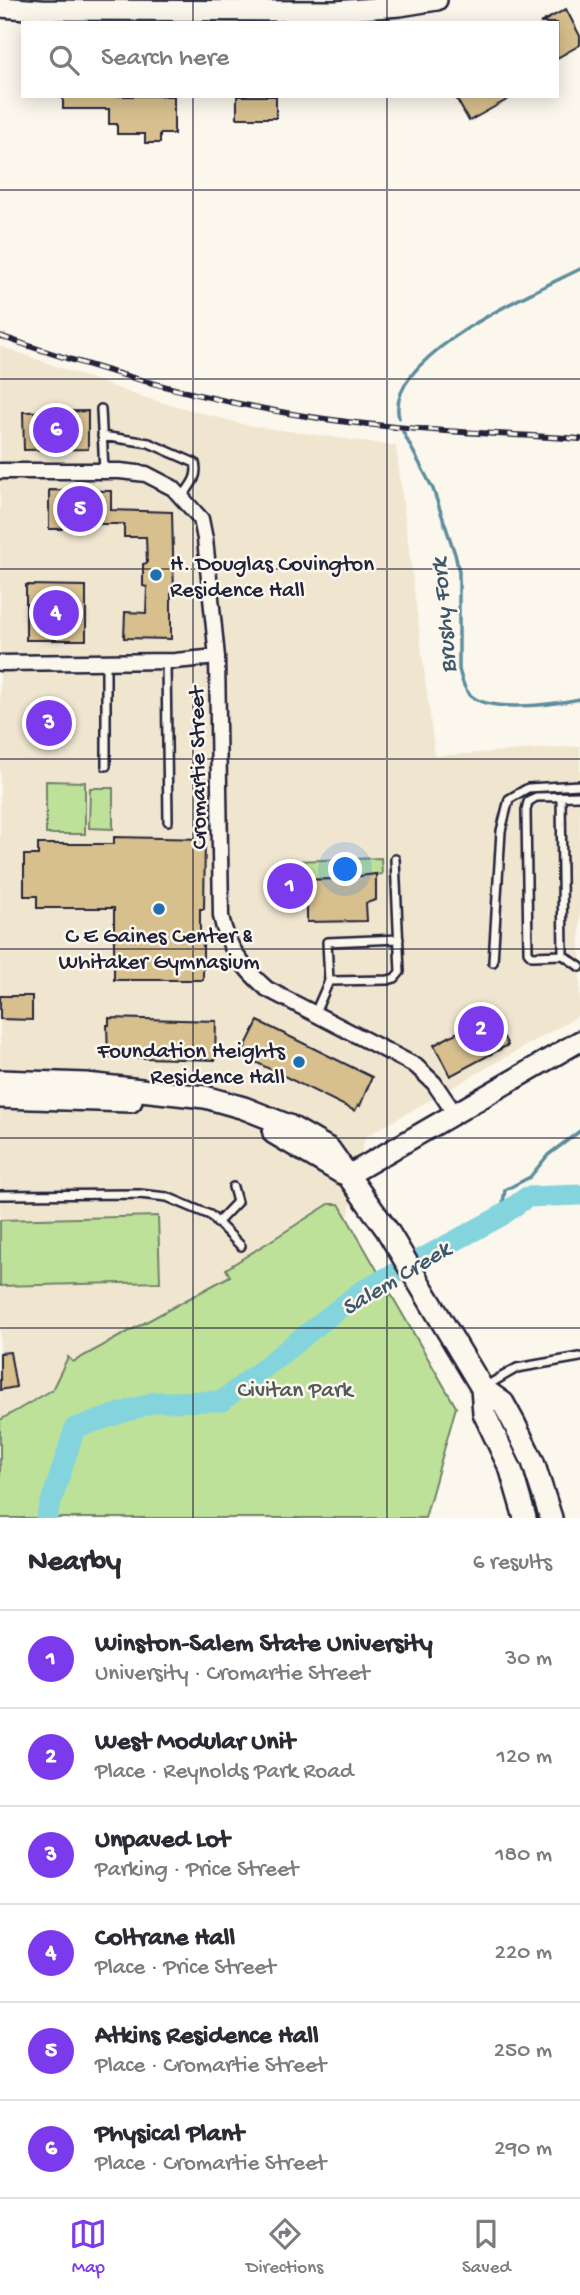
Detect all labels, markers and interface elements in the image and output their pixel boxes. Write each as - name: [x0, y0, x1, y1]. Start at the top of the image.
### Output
- search box: [21, 21, 559, 98]
- icon: search: [45, 41, 83, 79]
- text: Search here: [101, 44, 229, 75]
- pin: 6: [33, 404, 79, 456]
- pin: 5: [57, 483, 103, 535]
- place label: H. Douglas Covington Residence Hall: [170, 552, 374, 605]
- water label: Brushy Fork: [426, 555, 465, 674]
- marker: H. Douglas Covington Residence Hall: [148, 567, 164, 583]
- pin: 4: [33, 587, 79, 639]
- street label: Cromartie Street: [185, 685, 214, 850]
- pin: 3: [26, 697, 72, 749]
- your location: [328, 852, 362, 886]
- pin: 1: [267, 860, 313, 912]
- marker: C E Gaines Center & Whitaker Gymnasium: [151, 901, 167, 917]
- place label: C E Gaines Center & Whitaker Gymnasium: [58, 924, 260, 977]
- pin: 2: [458, 1003, 504, 1055]
- place label: Foundation Heights Residence Hall: [96, 1039, 286, 1092]
- marker: Foundation Heights Residence Hall: [291, 1054, 307, 1070]
- water label: Salem Creek: [337, 1235, 458, 1324]
- park label: Civitan Park: [238, 1378, 355, 1405]
- text: Nearby: [28, 1546, 121, 1581]
- text: 6 results: [473, 1550, 552, 1577]
- text: Winston-Salem State University: [95, 1630, 433, 1661]
- text: 1: [46, 1646, 56, 1673]
- text: 30 m: [505, 1646, 552, 1673]
- text: University · Cromartie Street: [95, 1661, 369, 1688]
- text: West Modular Unit: [95, 1728, 295, 1759]
- text: 2: [45, 1744, 57, 1771]
- text: 120 m: [497, 1744, 552, 1771]
- text: Place · Reynolds Park Road: [95, 1759, 353, 1786]
- text: Unpaved Lot: [95, 1826, 230, 1857]
- text: 3: [45, 1842, 57, 1869]
- text: 180 m: [495, 1842, 552, 1869]
- text: Parking · Price Street: [95, 1857, 298, 1884]
- text: Coltrane Hall: [95, 1924, 235, 1955]
- text: 4: [46, 1940, 56, 1967]
- text: 220 m: [495, 1940, 552, 1967]
- text: Place · Price Street: [95, 1955, 276, 1982]
- text: Atkins Residence Hall: [95, 2022, 319, 2053]
- text: 5: [45, 2038, 57, 2065]
- text: 250 m: [494, 2038, 552, 2065]
- text: Place · Cromartie Street: [95, 2053, 326, 2080]
- text: Physical Plant: [95, 2120, 244, 2151]
- text: 6: [45, 2136, 57, 2163]
- text: 290 m: [494, 2136, 552, 2163]
- text: Place · Cromartie Street: [95, 2151, 326, 2178]
- tab: Map: [69, 2215, 107, 2280]
- tab: Directions: [246, 2215, 323, 2280]
- tab: Saved: [462, 2215, 511, 2280]

